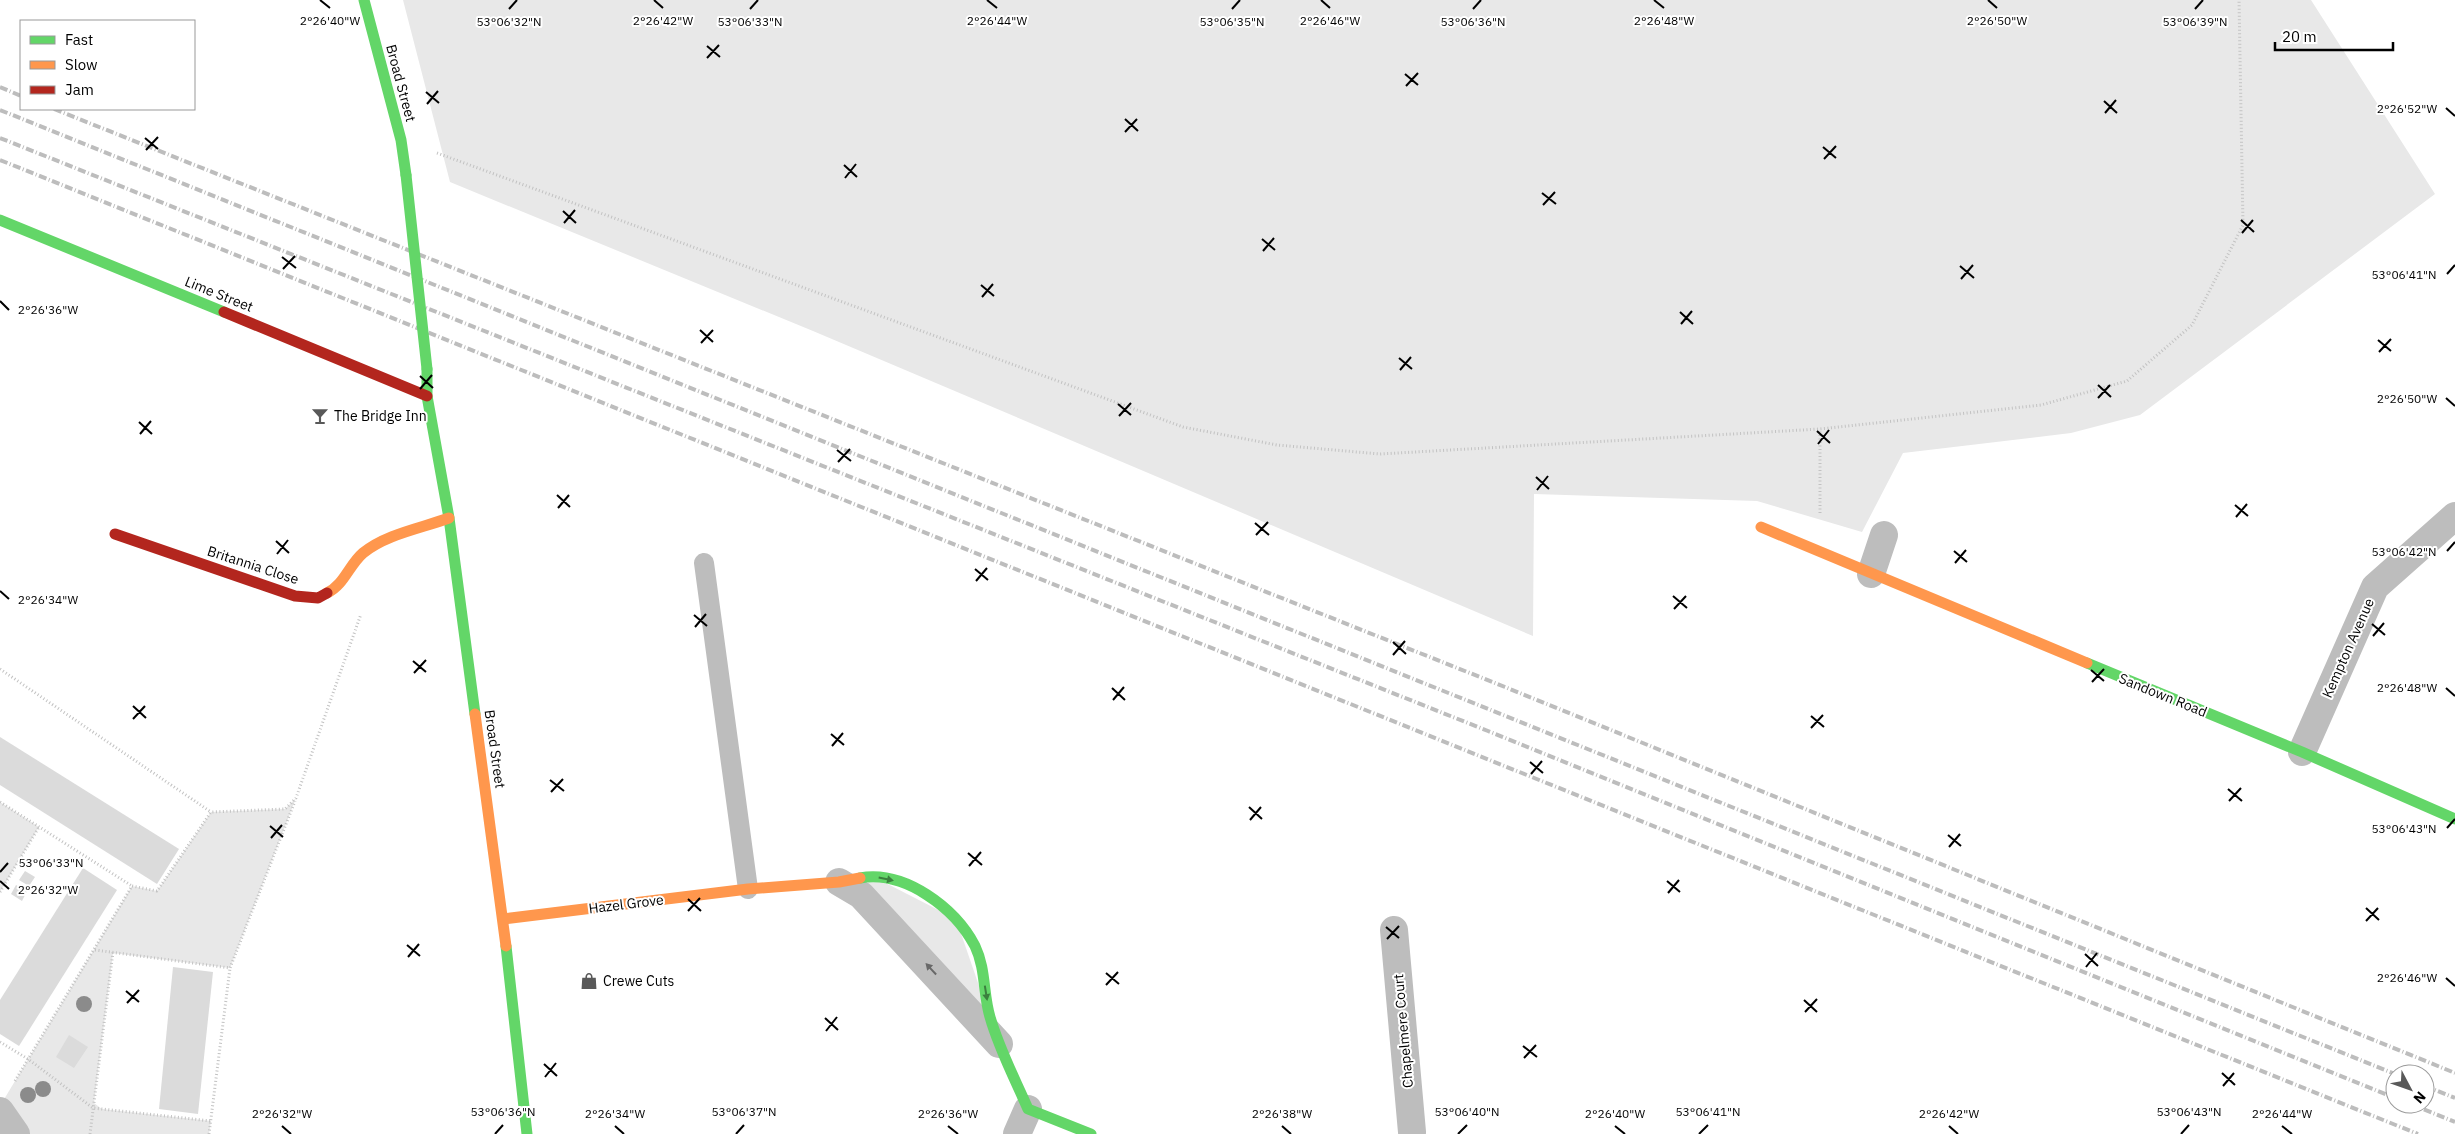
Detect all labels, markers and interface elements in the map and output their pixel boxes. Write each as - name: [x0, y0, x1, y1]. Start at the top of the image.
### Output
- text: 2°26'40"W: [300, 13, 361, 28]
- text: 2°26'42"W: [633, 13, 694, 28]
- text: 2°26'44"W: [967, 13, 1028, 28]
- text: 2°26'46"W: [1300, 13, 1361, 28]
- text: 2°26'48"W: [1634, 13, 1695, 28]
- text: 2°26'50"W: [1967, 13, 2028, 28]
- text: 53°06'32"N: [476, 14, 542, 29]
- text: 53°06'33"N: [717, 14, 783, 29]
- text: 53°06'35"N: [1199, 14, 1265, 29]
- text: 53°06'36"N: [1440, 14, 1506, 29]
- text: 53°06'39"N: [2162, 14, 2228, 29]
- legend: [20, 20, 195, 110]
- scale bar: [2275, 20, 2392, 52]
- text: 20 m: [2282, 27, 2317, 46]
- text: Fast: [65, 30, 93, 49]
- street label: Broad Street: [382, 42, 420, 124]
- text: Slow: [65, 55, 98, 74]
- text: Jam: [65, 80, 94, 99]
- text: 2°26'52"W: [2377, 101, 2438, 116]
- text: 53°06'41"N: [2371, 267, 2437, 282]
- street label: Lime Street: [182, 272, 256, 316]
- text: 2°26'36"W: [18, 302, 79, 317]
- text: 2°26'50"W: [2377, 391, 2438, 406]
- bar icon: The Bridge Inn: [310, 406, 330, 426]
- place label: The Bridge Inn: [334, 407, 427, 425]
- street label: Britannia Close: [205, 542, 301, 588]
- text: 53°06'42"N: [2371, 544, 2437, 559]
- text: 2°26'34"W: [18, 592, 79, 607]
- street label: Kempton Avenue: [2318, 595, 2378, 701]
- street label: Sandown Road: [2116, 669, 2210, 721]
- text: 2°26'48"W: [2377, 680, 2438, 695]
- street label: Broad Street: [481, 708, 509, 790]
- text: 53°06'43"N: [2371, 821, 2437, 836]
- text: 53°06'33"N: [18, 855, 84, 870]
- one-way arrow: [879, 876, 895, 884]
- text: 2°26'32"W: [18, 882, 79, 897]
- street label: Hazel Grove: [587, 890, 665, 918]
- one-way arrow: [925, 963, 937, 975]
- text: 2°26'46"W: [2377, 970, 2438, 985]
- shop icon: Crewe Cuts: [579, 971, 599, 991]
- place label: Crewe Cuts: [603, 972, 675, 990]
- street label: Chapelmere Court: [1389, 973, 1417, 1089]
- one-way arrow: [982, 985, 990, 1001]
- north arrow: [2385, 1064, 2435, 1114]
- text: N: [2410, 1088, 2430, 1107]
- text: 53°06'36"N: [470, 1104, 536, 1119]
- text: 53°06'37"N: [711, 1104, 777, 1119]
- text: 53°06'40"N: [1434, 1104, 1500, 1119]
- text: 53°06'41"N: [1675, 1104, 1741, 1119]
- text: 53°06'43"N: [2156, 1104, 2222, 1119]
- text: 2°26'32"W: [252, 1106, 313, 1121]
- text: 2°26'34"W: [585, 1106, 646, 1121]
- text: 2°26'36"W: [918, 1106, 979, 1121]
- text: 2°26'38"W: [1252, 1106, 1313, 1121]
- text: 2°26'40"W: [1585, 1106, 1646, 1121]
- text: 2°26'42"W: [1919, 1106, 1980, 1121]
- text: 2°26'44"W: [2252, 1106, 2313, 1121]

